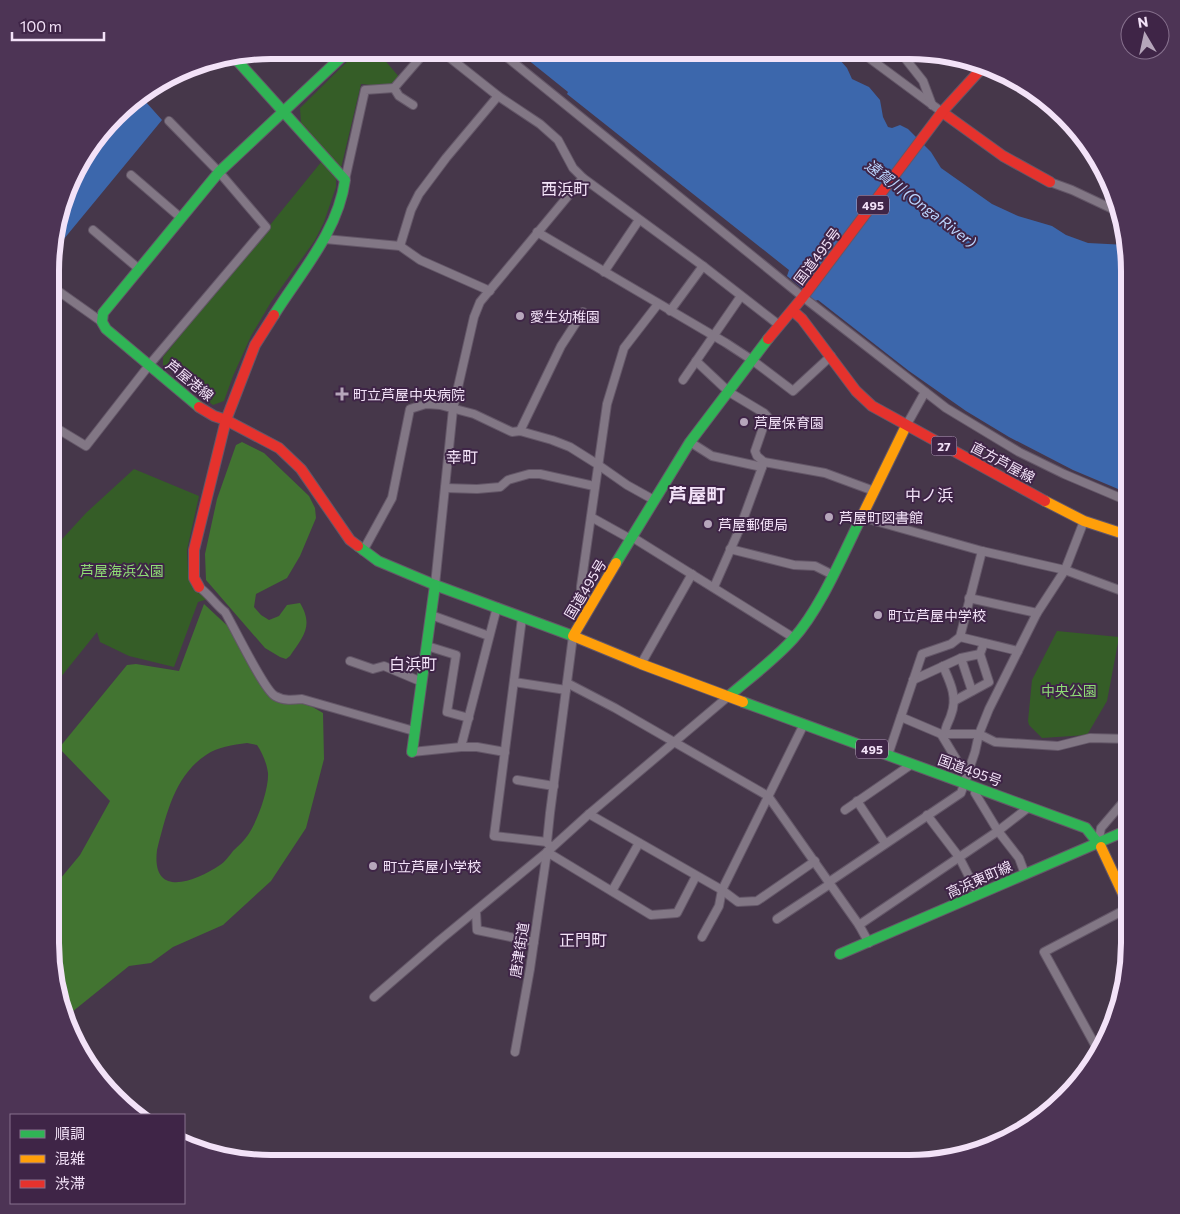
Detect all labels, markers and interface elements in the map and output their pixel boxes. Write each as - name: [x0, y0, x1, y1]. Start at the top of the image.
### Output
- scale bar: [12, 10, 105, 42]
- north arrow: [1120, 10, 1170, 60]
- text: N: [1136, 12, 1149, 31]
- text: 100 m: [20, 17, 62, 35]
- water label: 遠賀川 (Onga River): [862, 155, 980, 251]
- district label: 西浜町: [541, 179, 589, 198]
- road number: 495: [857, 196, 889, 214]
- street label: 国道495号: [790, 224, 844, 288]
- place label: 愛生幼稚園: [530, 308, 600, 325]
- marker: 愛生幼稚園: [514, 310, 526, 322]
- street label: 芦屋港線: [163, 356, 217, 404]
- place label: 町立芦屋中央病院: [353, 386, 465, 403]
- marker: 町立芦屋中央病院: [335, 387, 349, 401]
- place label: 芦屋保育園: [754, 414, 824, 431]
- marker: 芦屋保育園: [738, 416, 750, 428]
- road number: 27: [932, 436, 956, 456]
- street label: 直方芦屋線: [968, 438, 1038, 486]
- district label: 幸町: [446, 447, 478, 466]
- district label: 芦屋町: [668, 483, 726, 506]
- district label: 中ノ浜: [905, 485, 953, 504]
- place label: 芦屋町図書館: [839, 509, 923, 526]
- marker: 芦屋町図書館: [823, 511, 835, 523]
- place label: 芦屋郵便局: [718, 516, 788, 533]
- marker: 芦屋郵便局: [702, 518, 714, 530]
- street label: 国道495号: [560, 556, 610, 622]
- park label: 芦屋海浜公園: [80, 562, 164, 579]
- place label: 町立芦屋中学校: [888, 607, 986, 624]
- marker: 町立芦屋中学校: [872, 609, 884, 621]
- district label: 白浜町: [389, 654, 437, 673]
- park label: 中央公園: [1041, 682, 1097, 699]
- road number: 495: [856, 740, 888, 759]
- street label: 国道495号: [936, 751, 1004, 789]
- street label: 高浜東町線: [944, 857, 1014, 901]
- place label: 町立芦屋小学校: [383, 858, 481, 875]
- marker: 町立芦屋小学校: [367, 860, 379, 872]
- street label: 唐津街道: [506, 921, 532, 979]
- district label: 正門町: [559, 930, 607, 949]
- legend: [10, 1114, 185, 1204]
- text: 順調: [55, 1124, 85, 1142]
- text: 混雑: [55, 1149, 85, 1167]
- text: 渋滞: [55, 1174, 85, 1192]

